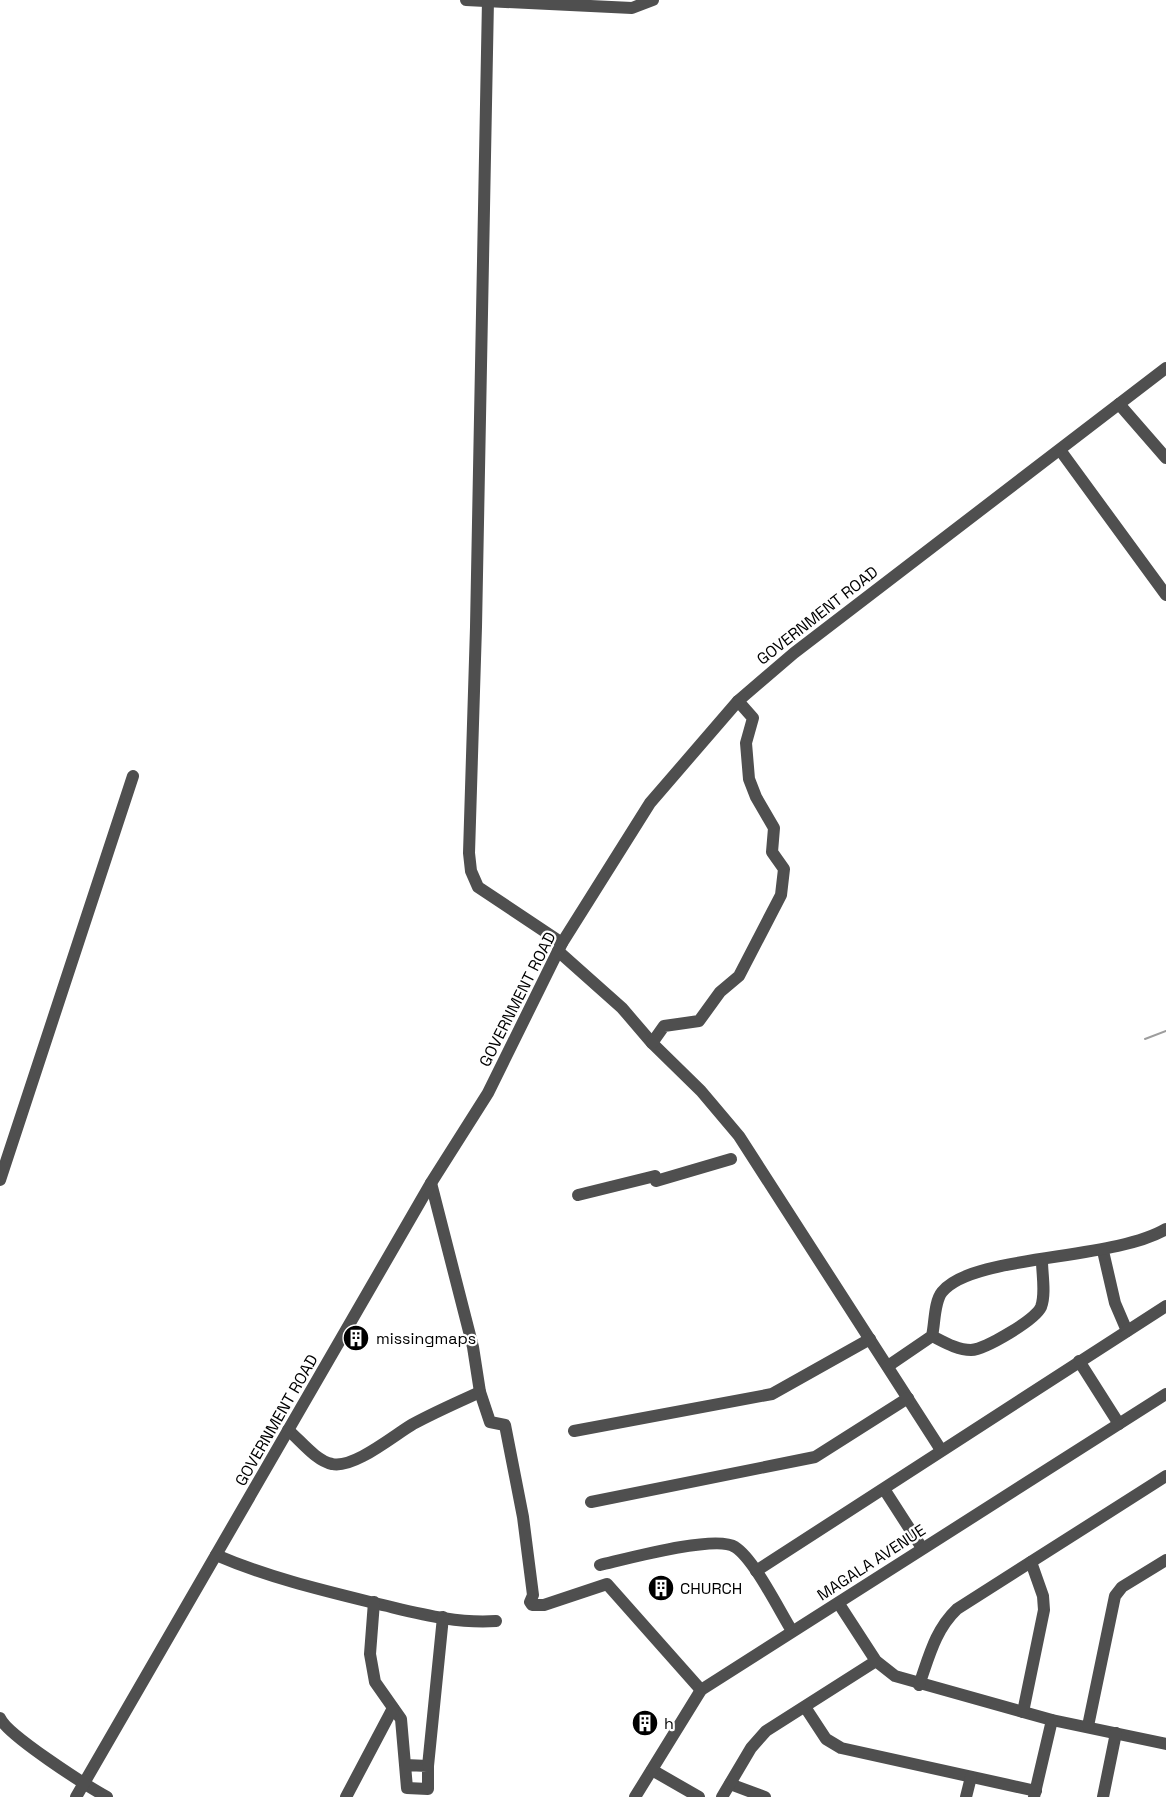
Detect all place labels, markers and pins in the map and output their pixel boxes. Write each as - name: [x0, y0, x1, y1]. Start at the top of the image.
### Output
- building icon: missingmaps: [341, 1323, 371, 1353]
- place label: missingmaps: [376, 1328, 476, 1349]
- building icon: CHURCH: [646, 1573, 676, 1603]
- place label: CHURCH: [680, 1578, 742, 1599]
- building icon: h: [630, 1708, 660, 1738]
- place label: h: [664, 1713, 674, 1734]

